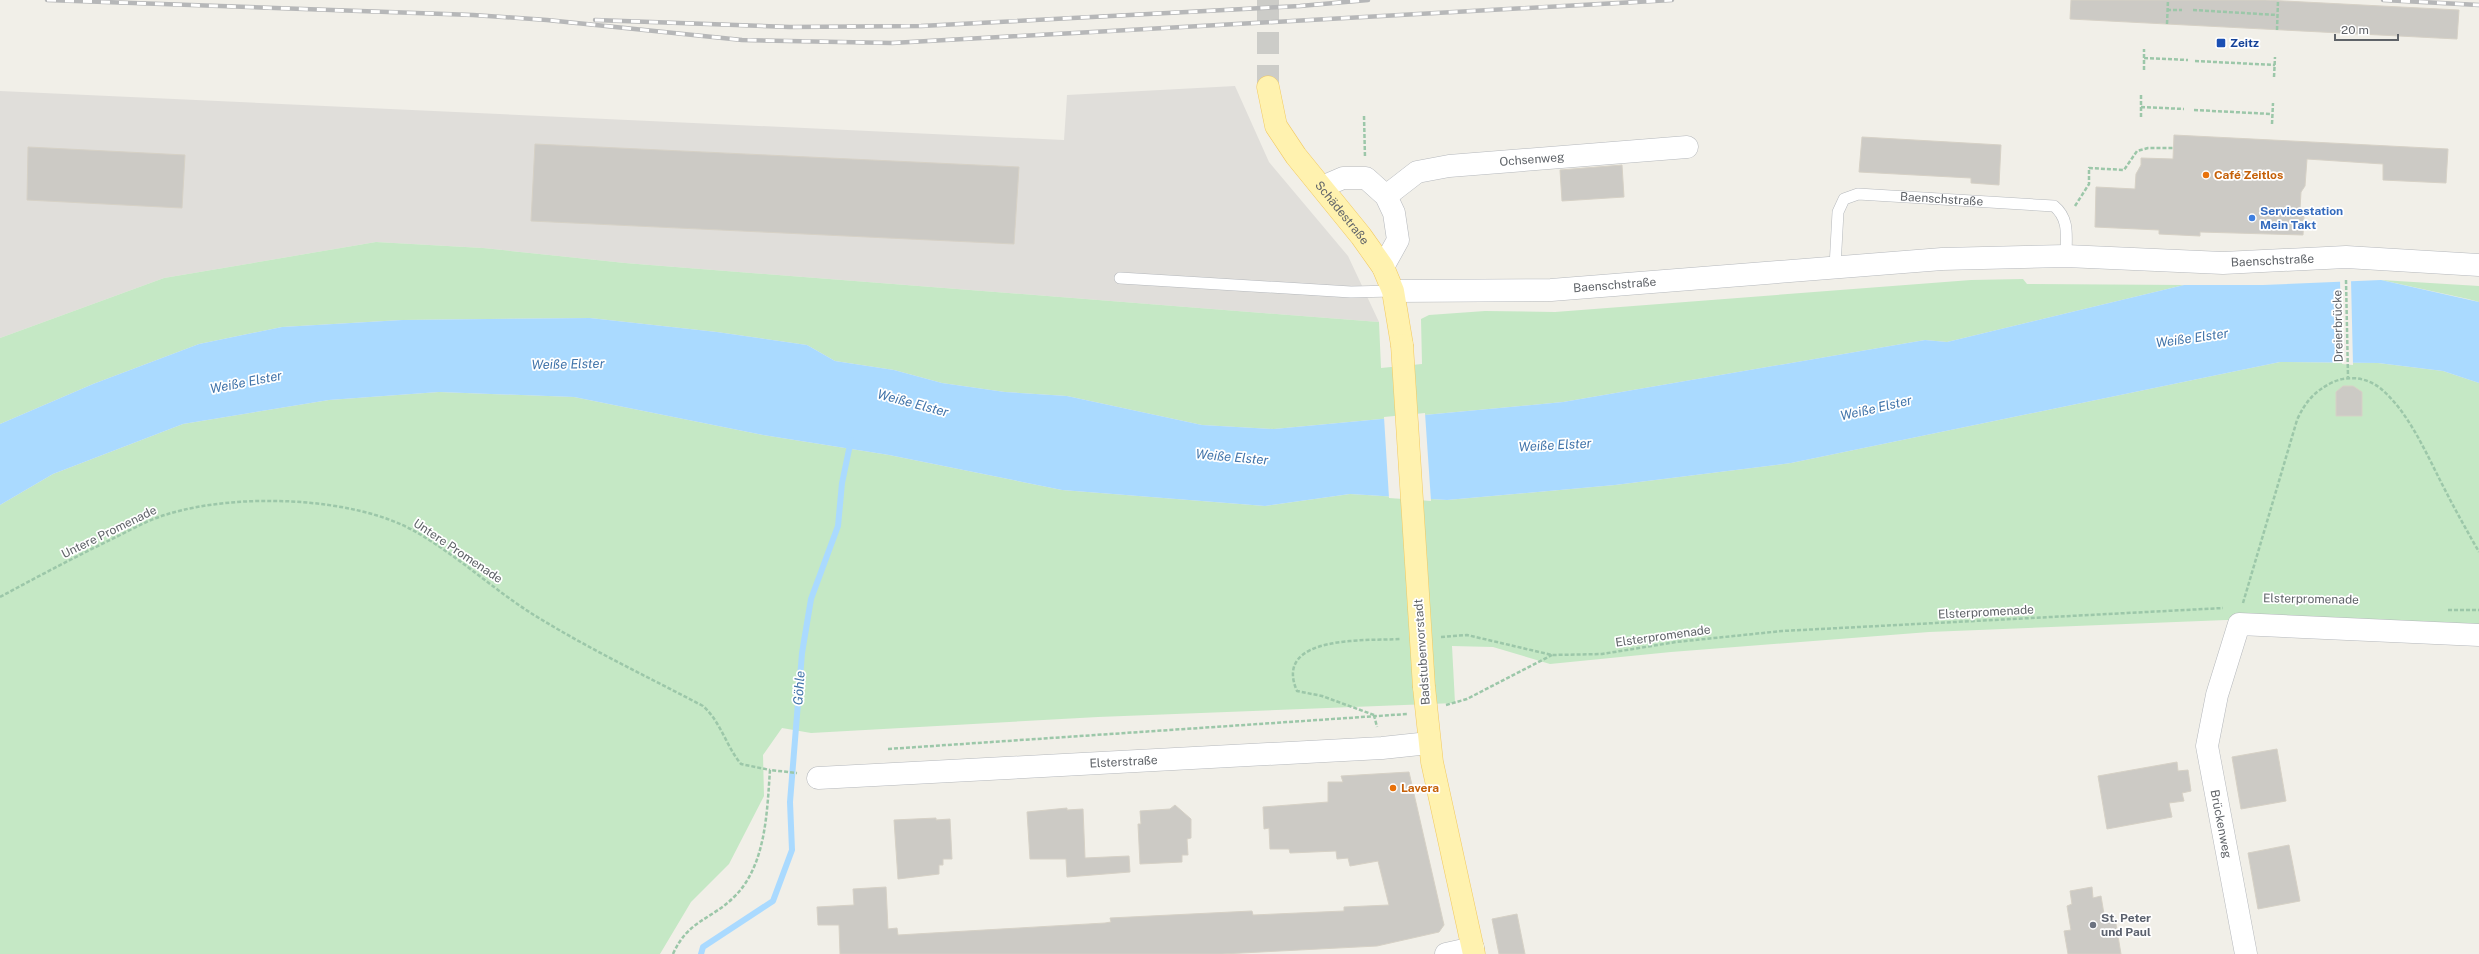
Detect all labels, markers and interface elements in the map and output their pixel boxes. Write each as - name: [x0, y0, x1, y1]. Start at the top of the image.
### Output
- scale bar: [2335, 16, 2398, 42]
- text: 20 m: [2341, 23, 2369, 37]
- place label: Zeitz: [2230, 36, 2259, 50]
- marker: Zeitz: [2215, 37, 2227, 49]
- street label: Ochsenweg: [1499, 150, 1565, 169]
- place label: Café Zeitlos: [2214, 168, 2283, 182]
- marker: Café Zeitlos: [2201, 170, 2211, 180]
- street label: Schädestraße: [1312, 178, 1372, 247]
- street label: Baenschstraße: [1900, 190, 1984, 209]
- place label: Servicestation Mein Takt: [2260, 204, 2343, 232]
- marker: Servicestation Mein Takt: [2247, 213, 2257, 223]
- street label: Baenschstraße: [2231, 252, 2315, 270]
- street label: Baenschstraße: [1573, 275, 1657, 295]
- street label: Dreierbrücke: [2330, 289, 2346, 362]
- water label: Weiße Elster: [2155, 325, 2229, 351]
- water label: Weiße Elster: [531, 356, 605, 372]
- water label: Weiße Elster: [209, 368, 283, 396]
- water label: Weiße Elster: [876, 386, 950, 420]
- water label: Weiße Elster: [1839, 392, 1913, 424]
- water label: Weiße Elster: [1518, 436, 1592, 454]
- water label: Weiße Elster: [1195, 446, 1269, 468]
- street label: Untere Promenade: [59, 503, 159, 561]
- street label: Untere Promenade: [411, 516, 505, 586]
- street label: Elsterpromenade: [2263, 591, 2359, 607]
- street label: Badstubenvorstadt: [1411, 598, 1433, 706]
- street label: Elsterpromenade: [1938, 602, 2034, 621]
- street label: Elsterpromenade: [1615, 622, 1712, 650]
- water label: Göhle: [790, 670, 808, 706]
- street label: Elsterstraße: [1089, 753, 1158, 771]
- place label: Lavera: [1401, 781, 1439, 795]
- marker: Lavera: [1388, 783, 1398, 793]
- street label: Brückenweg: [2207, 789, 2235, 859]
- place label: St. Peter und Paul: [2101, 911, 2151, 939]
- marker: St. Peter und Paul: [2088, 920, 2098, 930]

